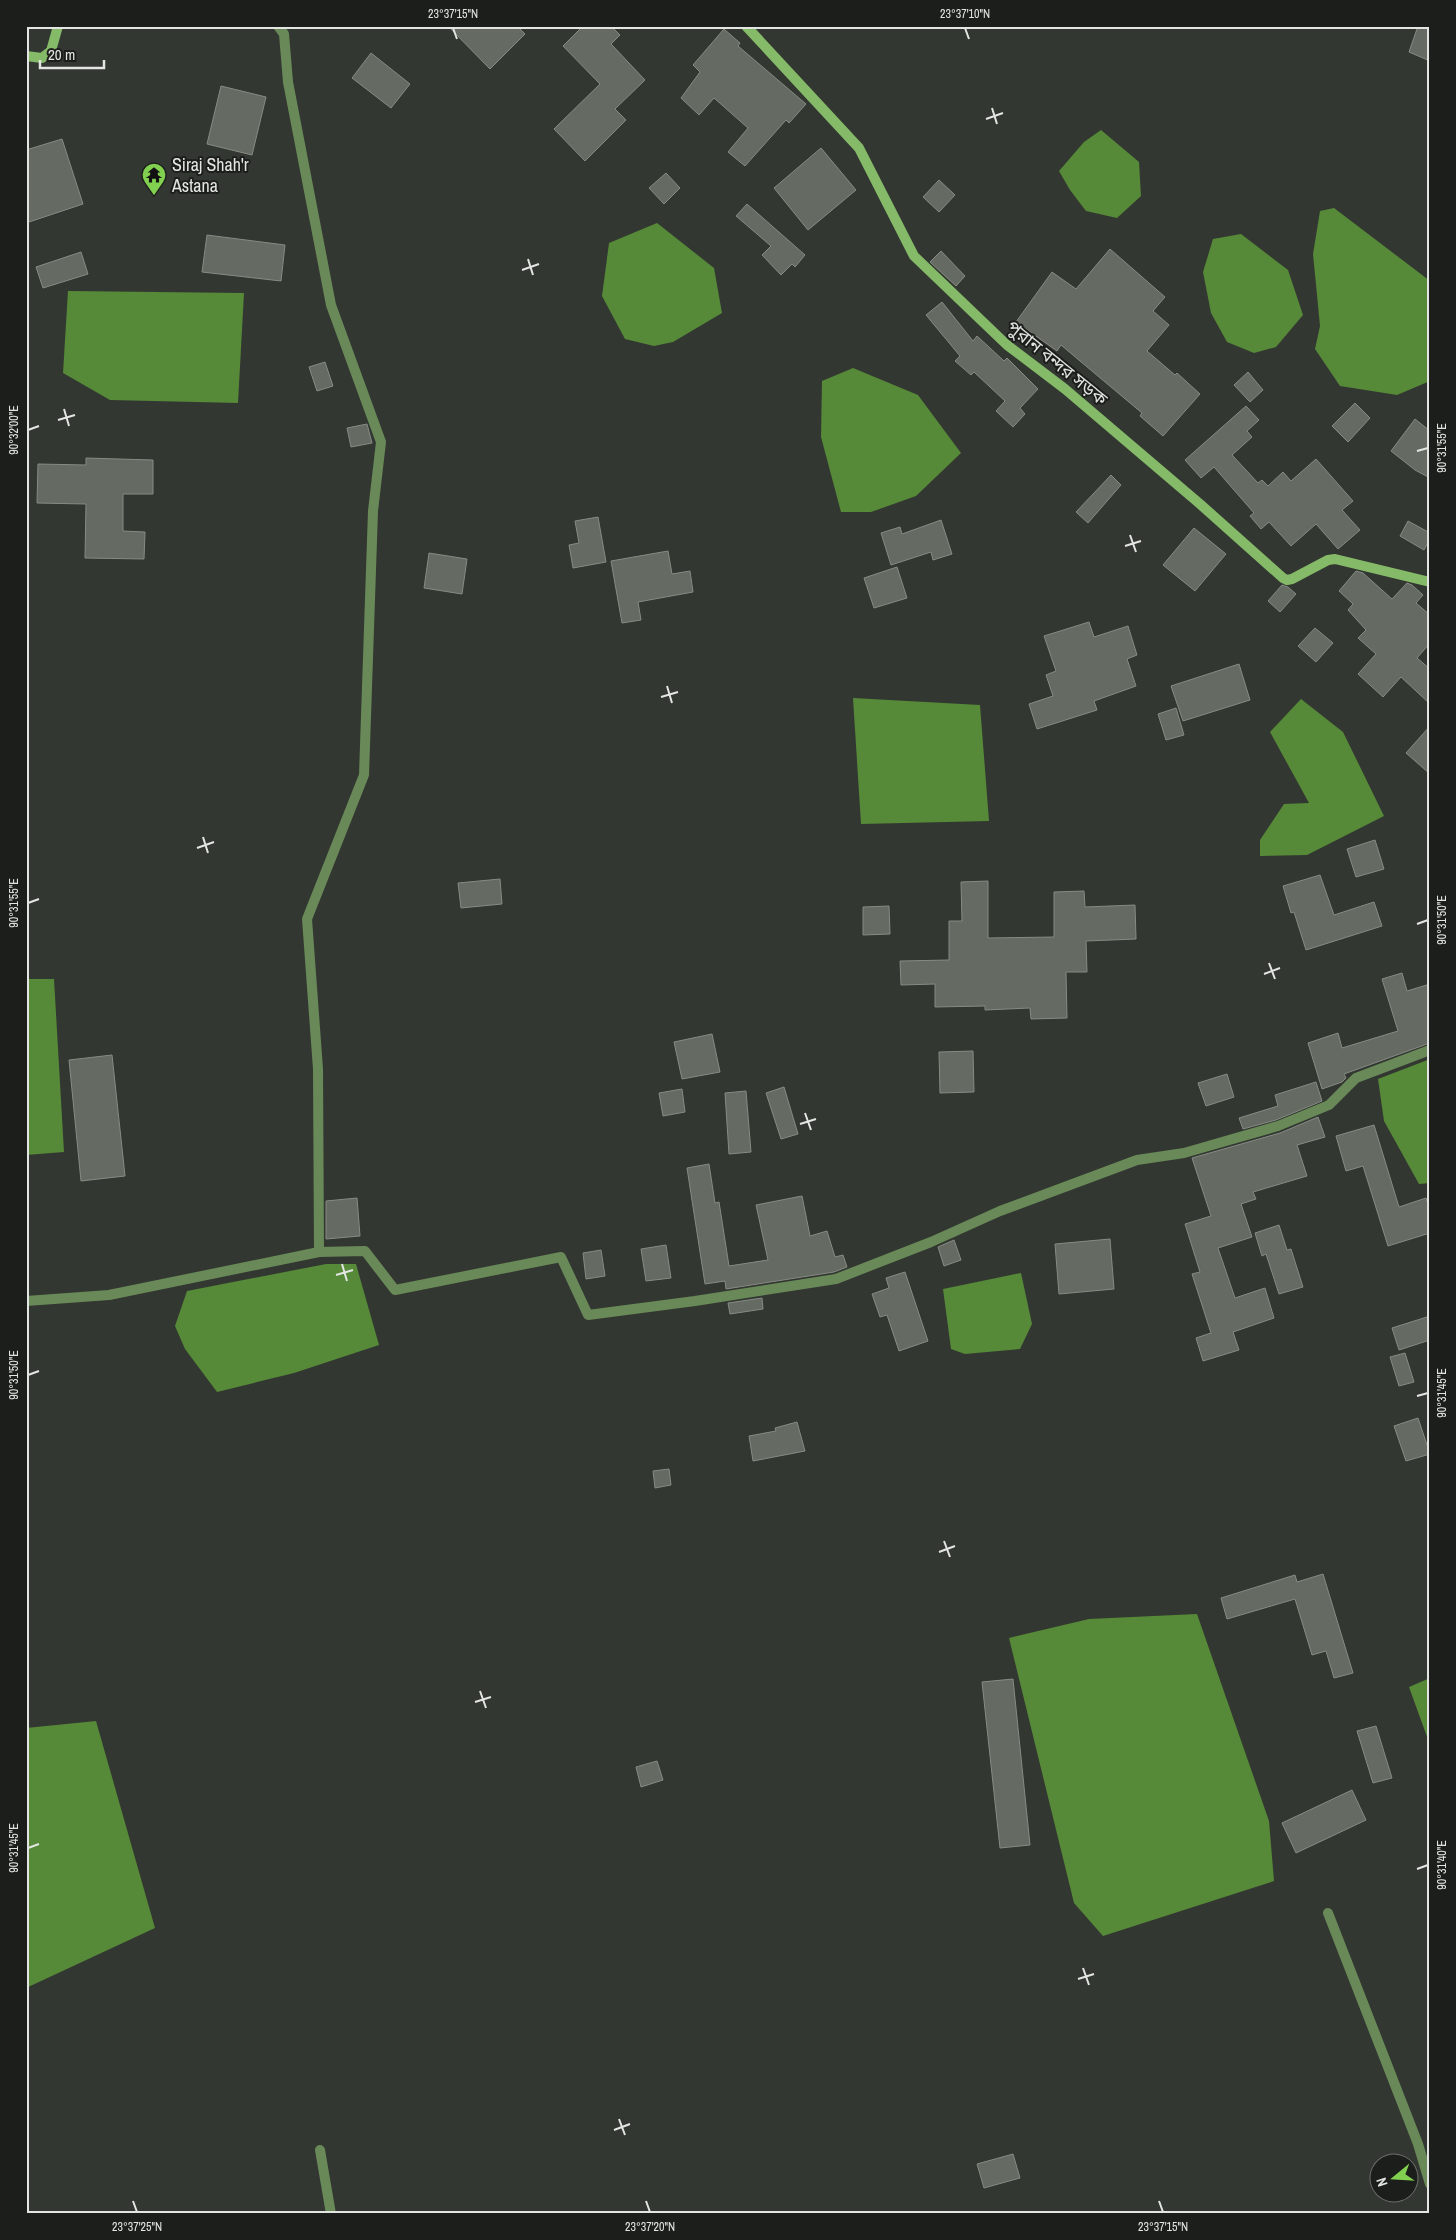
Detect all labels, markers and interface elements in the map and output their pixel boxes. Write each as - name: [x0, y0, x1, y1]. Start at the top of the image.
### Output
- text: 23°37'15"N: [428, 6, 478, 22]
- text: 23°37'10"N: [940, 6, 990, 22]
- scale bar: [40, 38, 104, 70]
- text: 20 m: [48, 44, 75, 65]
- place label: Siraj Shah'r Astana: [171, 152, 249, 198]
- temple icon: Siraj Shah'r Astana: [141, 162, 167, 196]
- street label: পুরান বন্দর সড়ক: [1002, 314, 1113, 411]
- text: 90°32'00"E: [6, 405, 22, 455]
- text: 90°31'55"E: [1434, 423, 1450, 473]
- text: 90°31'55"E: [6, 878, 22, 928]
- text: 90°31'50"E: [1434, 895, 1450, 945]
- text: 90°31'50"E: [6, 1350, 22, 1400]
- text: 90°31'45"E: [1434, 1368, 1450, 1418]
- text: 90°31'45"E: [6, 1823, 22, 1873]
- text: 90°31'40"E: [1434, 1840, 1450, 1890]
- north arrow: [1368, 2152, 1418, 2202]
- text: N: [1372, 2175, 1391, 2189]
- text: 23°37'25"N: [112, 2219, 162, 2235]
- text: 23°37'20"N: [625, 2219, 675, 2235]
- text: 23°37'15"N: [1138, 2219, 1188, 2235]

